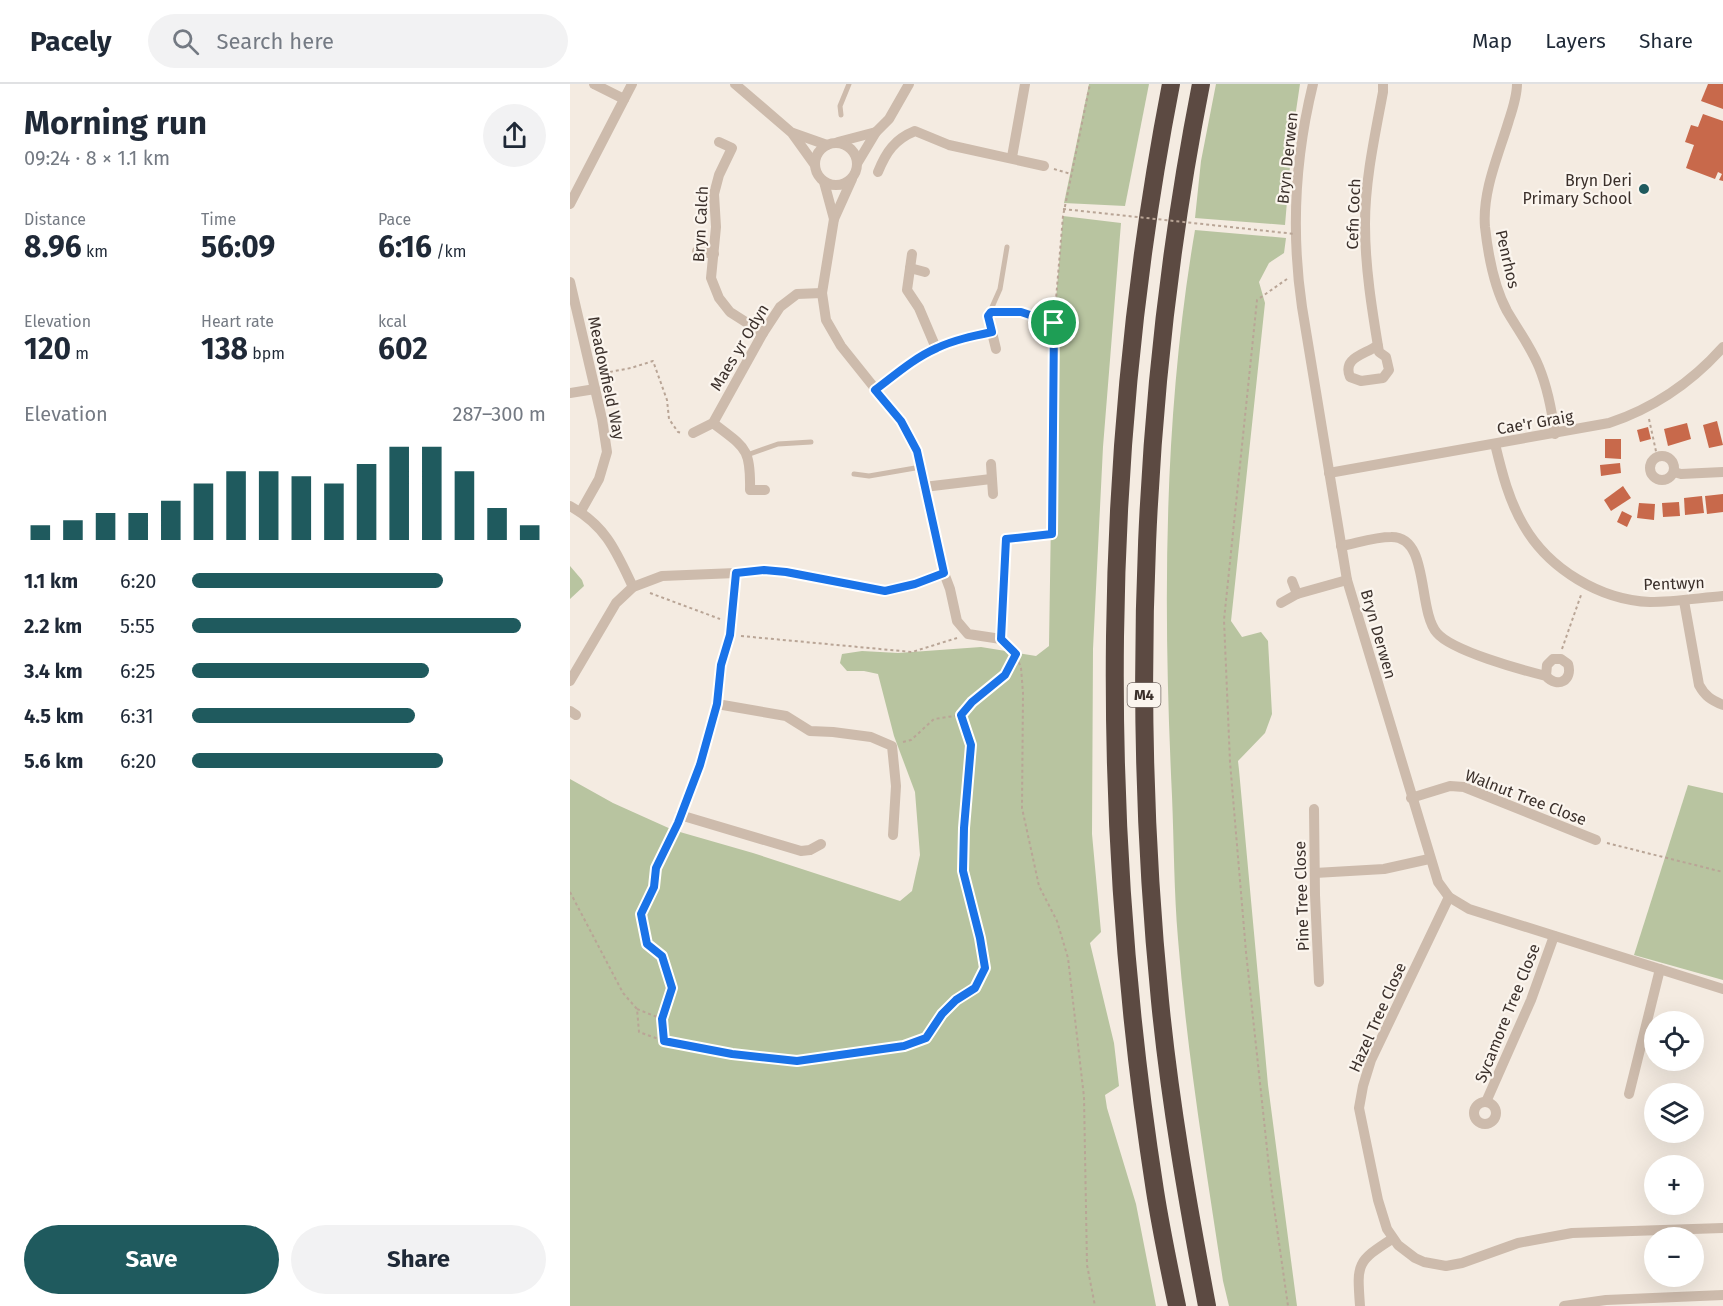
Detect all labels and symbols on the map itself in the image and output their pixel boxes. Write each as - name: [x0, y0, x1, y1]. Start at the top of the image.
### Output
- street label: Bryn Derwen: [1273, 111, 1302, 205]
- place label: Bryn Deri Primary School: [1523, 171, 1632, 208]
- street label: Cefn Coch: [1343, 178, 1364, 250]
- marker: Bryn Deri Primary School: [1637, 182, 1651, 196]
- street label: Bryn Calch: [689, 185, 712, 263]
- street label: Penrhos: [1492, 228, 1523, 290]
- pin: [1028, 297, 1079, 348]
- street label: Maes yr Odyn: [706, 300, 773, 394]
- street label: Meadowfield Way: [584, 315, 629, 442]
- street label: Cae'r Graig: [1495, 406, 1575, 439]
- street label: Pentwyn: [1643, 573, 1705, 594]
- street label: Bryn Derwen: [1357, 587, 1400, 681]
- road number: M4: [1128, 683, 1160, 707]
- street label: Walnut Tree Close: [1462, 766, 1589, 829]
- street label: Pine Tree Close: [1290, 841, 1313, 951]
- street label: Sycamore Tree Close: [1471, 941, 1544, 1086]
- street label: Hazel Tree Close: [1345, 959, 1410, 1075]

